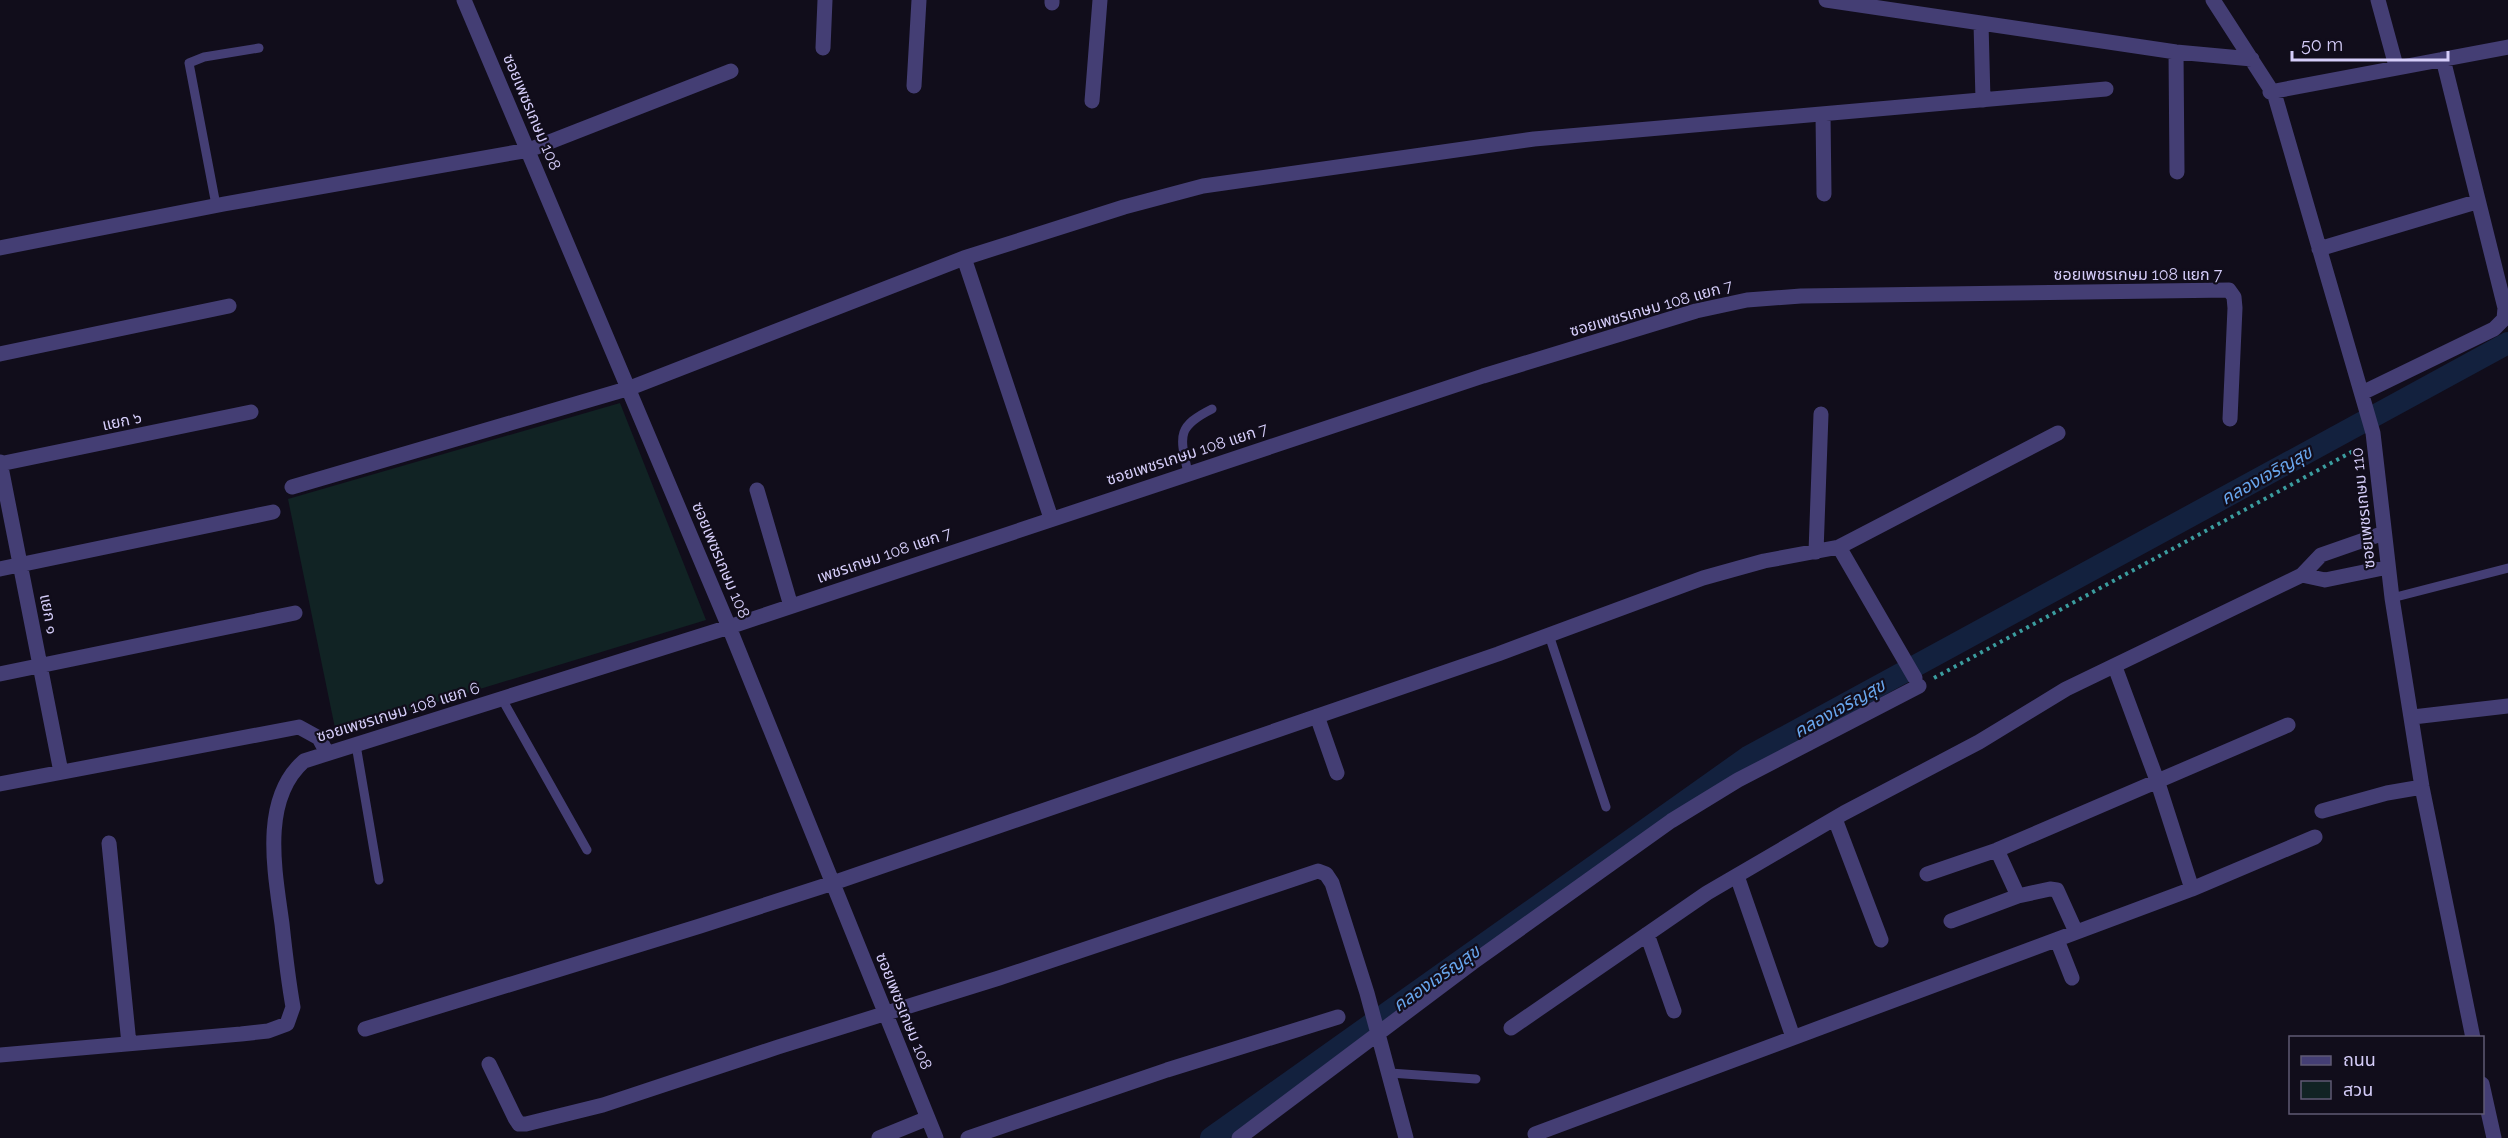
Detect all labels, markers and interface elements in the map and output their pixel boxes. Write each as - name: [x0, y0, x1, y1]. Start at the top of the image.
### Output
- scale bar: [2292, 24, 2448, 62]
- text: 50 m: [2301, 34, 2343, 55]
- street label: ซอยเพชรเกษม 108: [499, 51, 565, 173]
- street label: ซอยเพชรเกษม 108 แยก 7: [2054, 265, 2223, 284]
- street label: ซอยเพชรเกษม 108 แยก 7: [1567, 275, 1735, 340]
- street label: แยก ๖: [100, 408, 144, 434]
- street label: ซอยเพชรเกษม 108 แยก 7: [1104, 419, 1271, 489]
- water label: คลองเจริญสุข: [2217, 441, 2317, 510]
- street label: ซอยเพชรเกษม 110: [2347, 446, 2379, 570]
- street label: ซอยเพชรเกษม 108: [688, 499, 754, 621]
- street label: เพชรเกษม 108 แยก 7: [814, 523, 954, 587]
- street label: แยก ๑: [36, 592, 62, 636]
- water label: คลองเจริญสุข: [1790, 674, 1890, 743]
- street label: ซอยเพชรเกษม 108 แยก 6: [314, 678, 482, 746]
- water label: คลองเจริญสุข: [1389, 940, 1485, 1016]
- street label: ซอยเพชรเกษม 108: [872, 950, 936, 1072]
- legend: [2289, 1036, 2484, 1114]
- text: ถนน: [2343, 1049, 2376, 1070]
- text: สวน: [2343, 1079, 2373, 1100]

